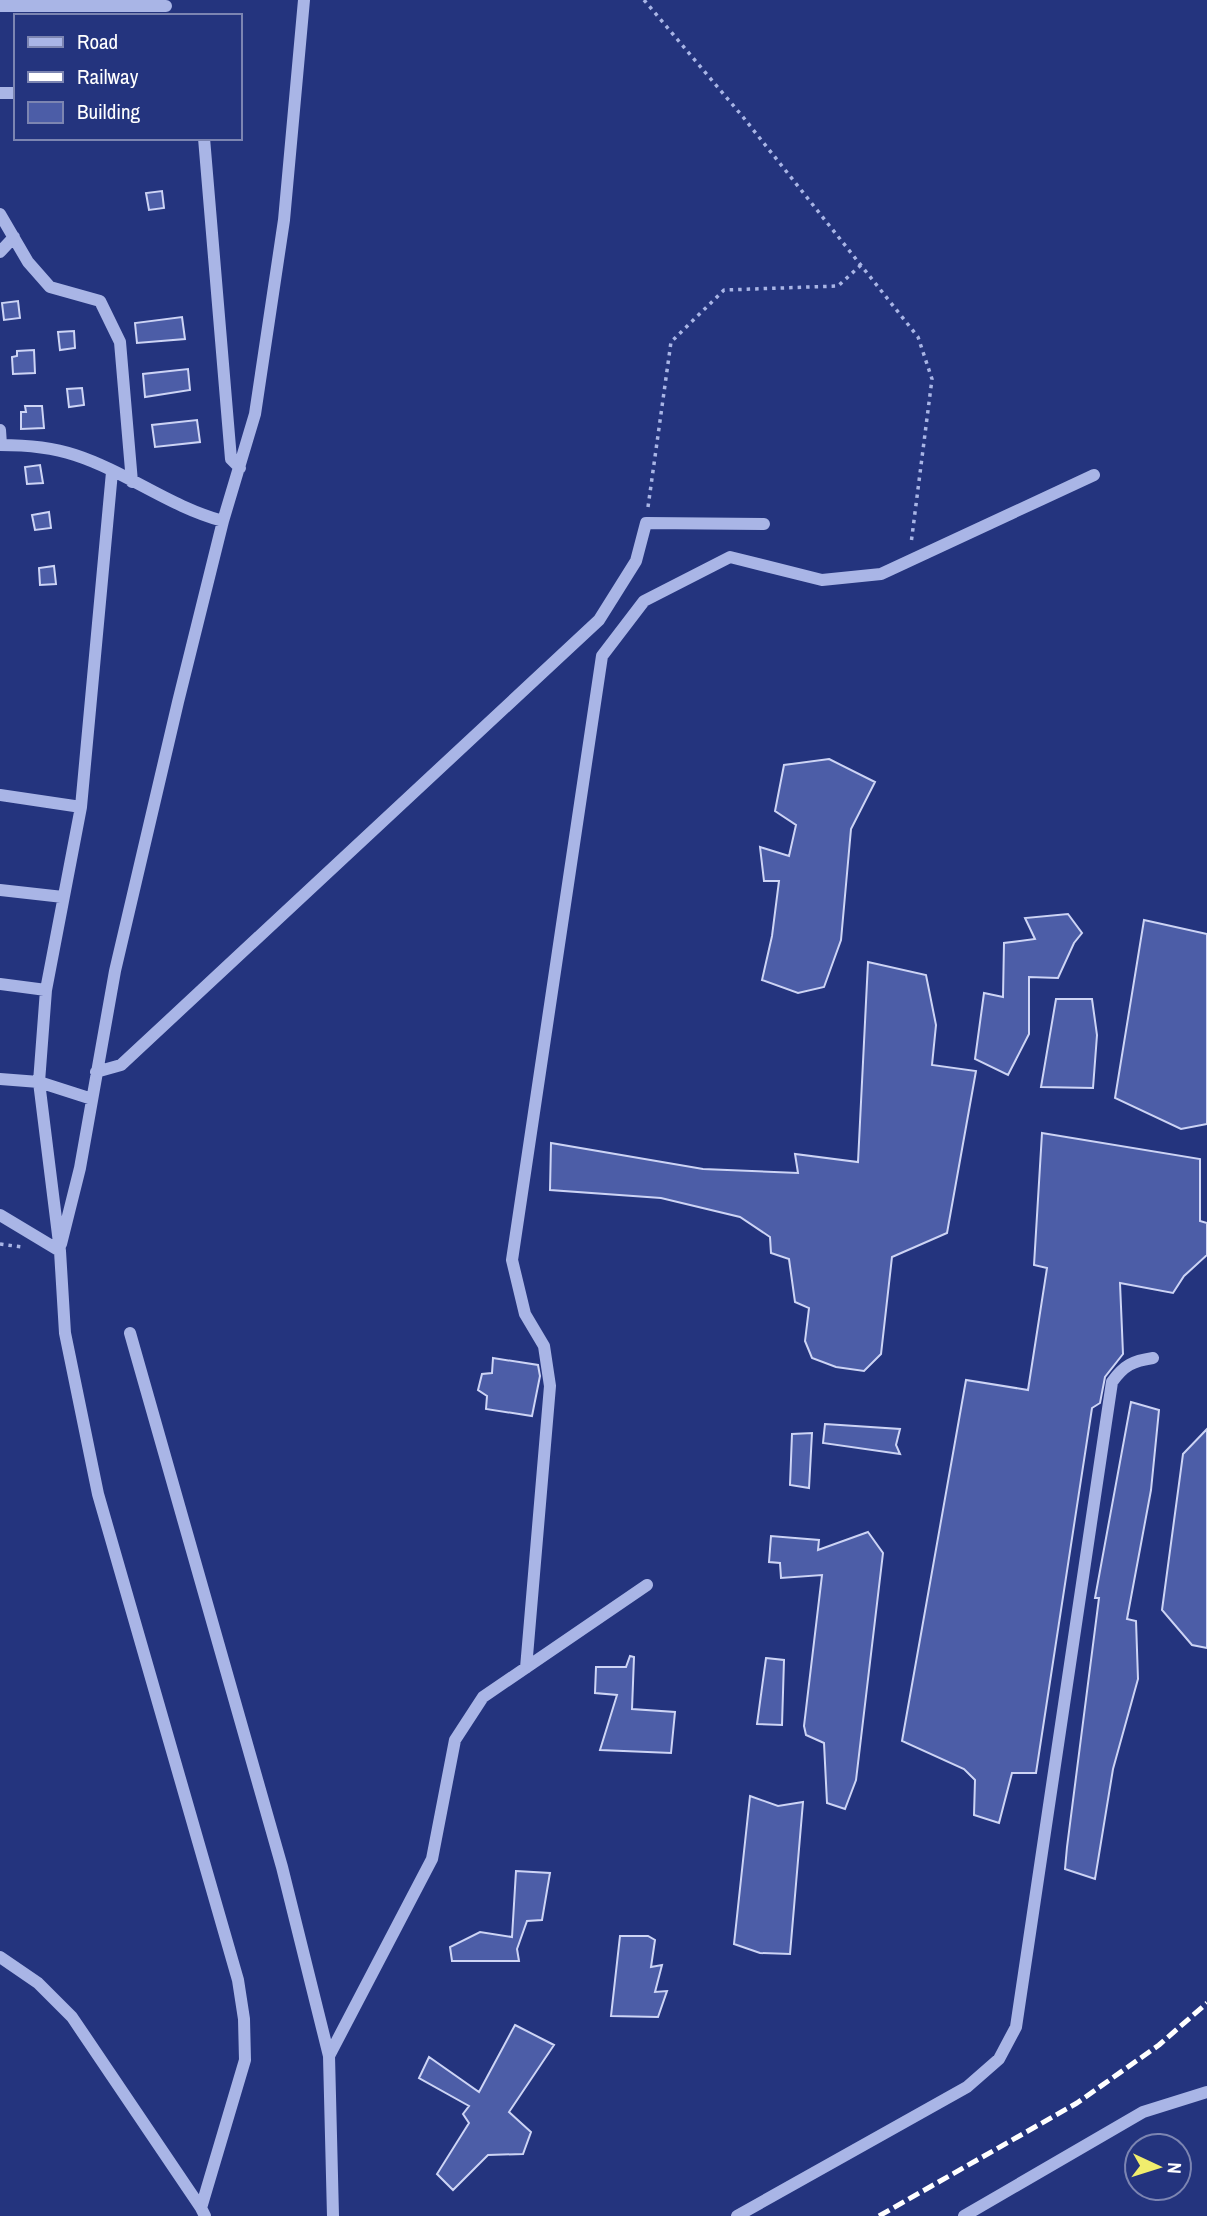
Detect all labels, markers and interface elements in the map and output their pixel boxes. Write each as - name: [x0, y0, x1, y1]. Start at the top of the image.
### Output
- legend: [14, 14, 242, 140]
- text: Road: [77, 27, 118, 56]
- text: Railway: [77, 62, 139, 91]
- text: Building: [77, 97, 141, 126]
- north arrow: [1123, 2132, 1193, 2202]
- text: N: [1162, 2162, 1188, 2175]

